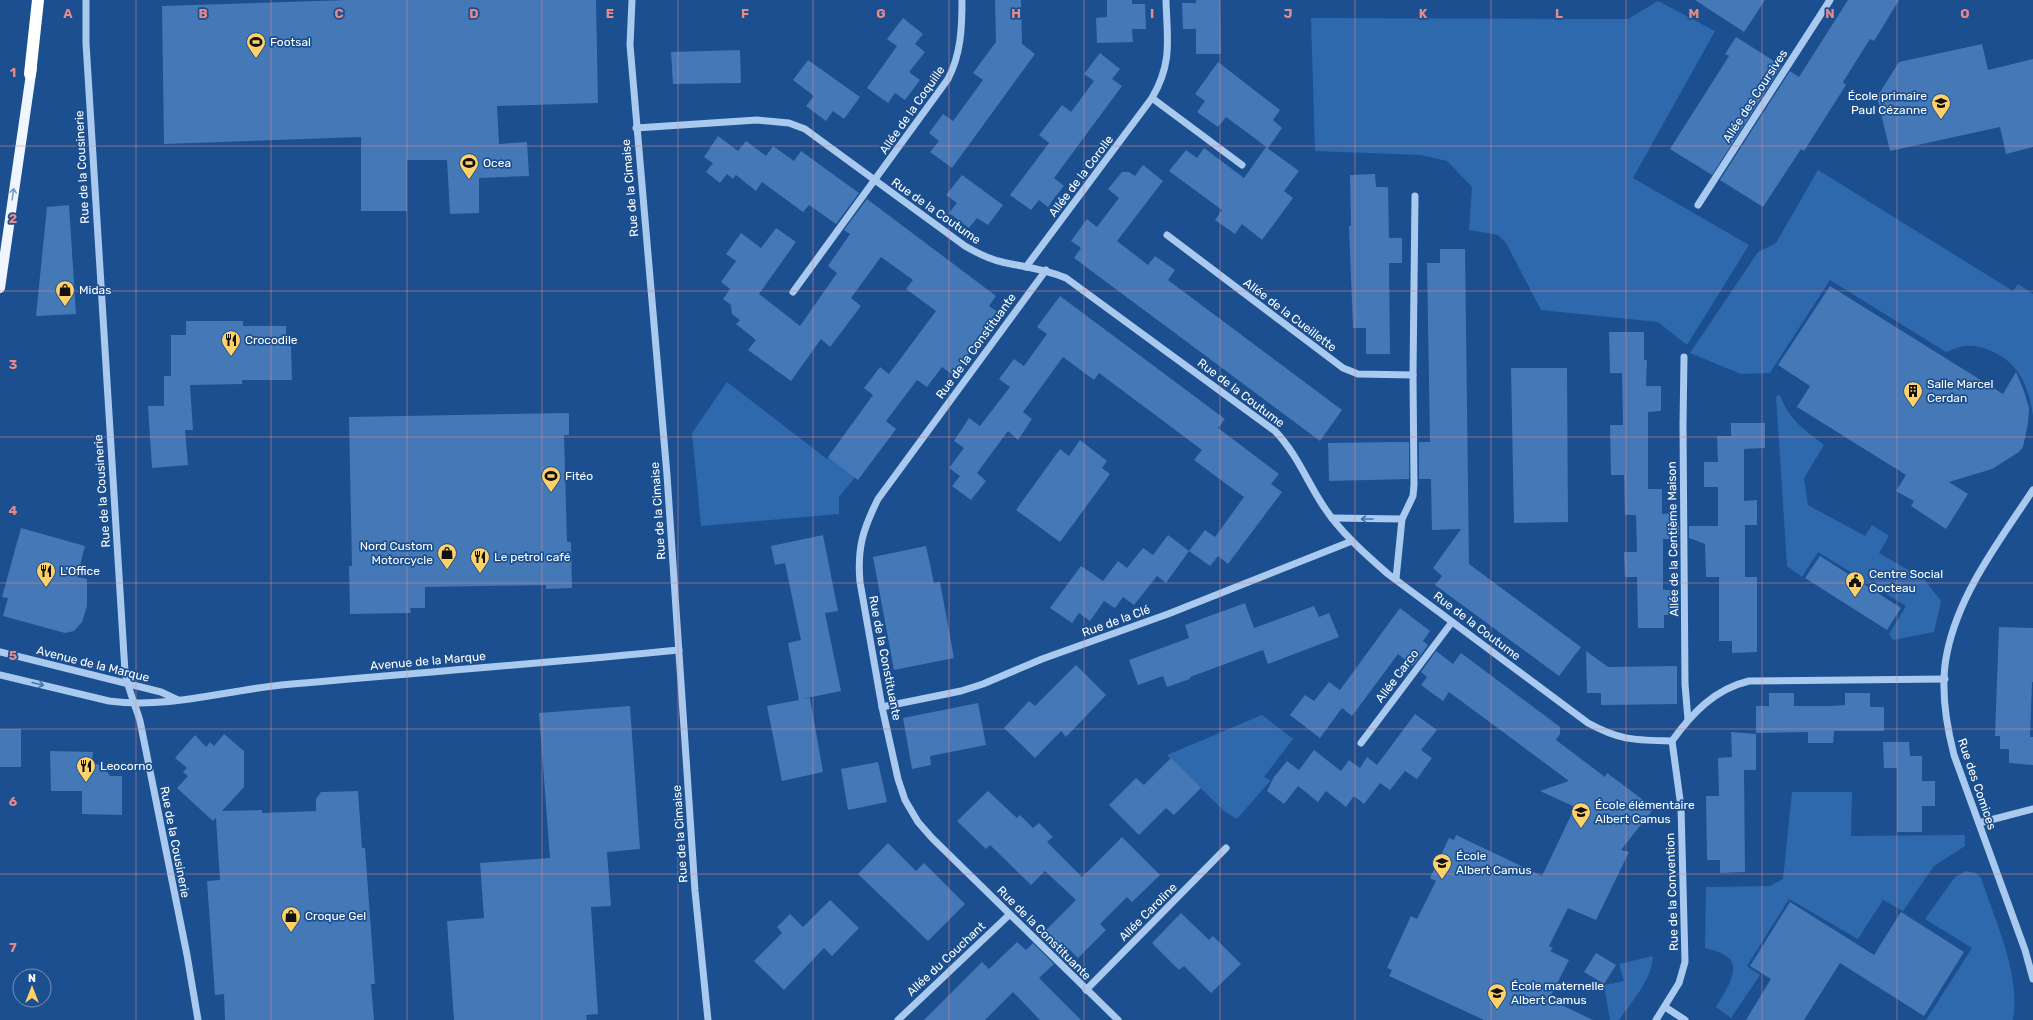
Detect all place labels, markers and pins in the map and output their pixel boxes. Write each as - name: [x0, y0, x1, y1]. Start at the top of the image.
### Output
- sports icon: Footsal: [245, 31, 267, 59]
- place label: Footsal: [270, 35, 311, 49]
- place label: École primaire Paul Cézanne: [1848, 89, 1927, 117]
- school or university icon: École primaire Paul Cézanne: [1930, 92, 1952, 120]
- sports icon: Ocea: [458, 152, 480, 180]
- place label: Ocea: [483, 156, 511, 170]
- shop icon: Midas: [54, 279, 76, 307]
- place label: Midas: [79, 283, 111, 297]
- restaurant icon: Crocodile: [220, 329, 242, 357]
- place label: Crocodile: [245, 333, 298, 347]
- place label: Salle Marcel Cerdan: [1927, 377, 1994, 405]
- building icon: Salle Marcel Cerdan: [1902, 380, 1924, 408]
- sports icon: Fitéo: [540, 465, 562, 493]
- place label: Fitéo: [565, 469, 593, 483]
- place label: Nord Custom Motorcycle: [360, 539, 433, 567]
- shop icon: Nord Custom Motorcycle: [436, 542, 458, 570]
- restaurant icon: Le petrol café: [469, 546, 491, 574]
- place label: Le petrol café: [494, 550, 571, 564]
- restaurant icon: L'Office: [35, 560, 57, 588]
- place label: L'Office: [60, 564, 100, 578]
- place label: Centre Social Cocteau: [1869, 567, 1943, 595]
- public building icon: Centre Social Cocteau: [1844, 570, 1866, 598]
- restaurant icon: Leocorno: [75, 755, 97, 783]
- place label: Leocorno: [100, 759, 153, 773]
- place label: École élémentaire Albert Camus: [1595, 798, 1695, 826]
- school or university icon: École élémentaire Albert Camus: [1570, 801, 1592, 829]
- place label: École Albert Camus: [1456, 849, 1532, 877]
- school or university icon: École Albert Camus: [1431, 852, 1453, 880]
- shop icon: Croque Gel: [280, 905, 302, 933]
- place label: Croque Gel: [305, 909, 366, 923]
- place label: École maternelle Albert Camus: [1511, 979, 1604, 1007]
- school or university icon: École maternelle Albert Camus: [1486, 982, 1508, 1010]

